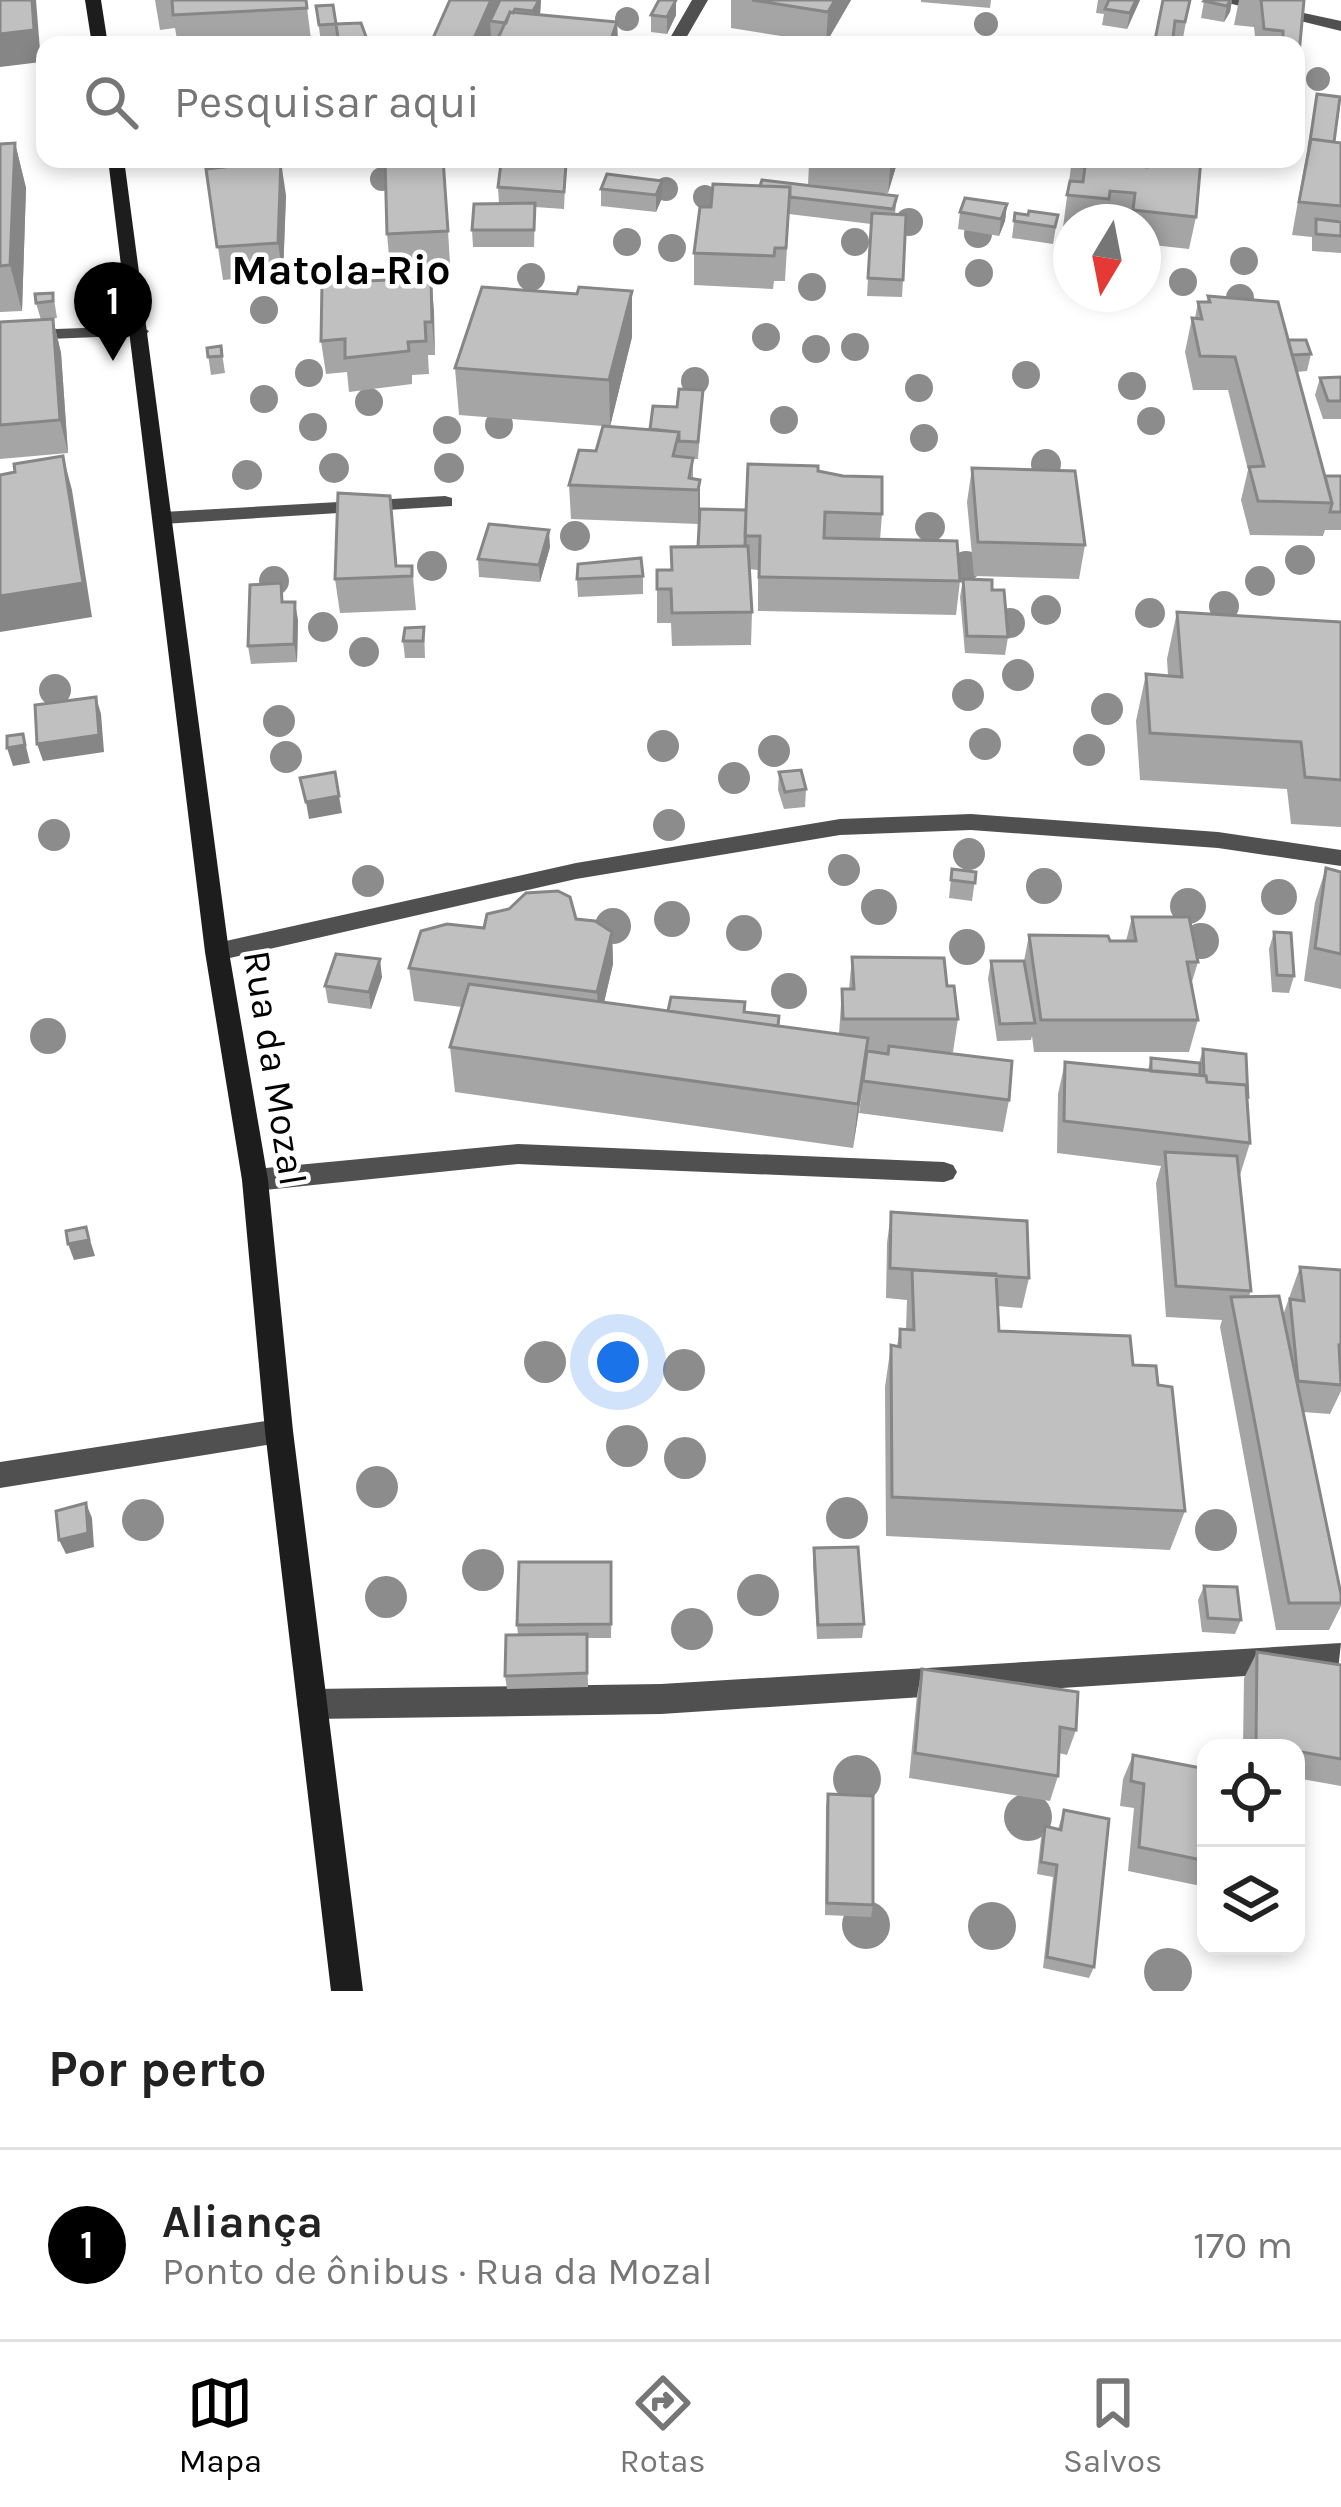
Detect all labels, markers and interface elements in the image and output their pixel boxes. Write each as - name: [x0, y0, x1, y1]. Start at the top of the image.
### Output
- search box: [36, 36, 1305, 168]
- icon: search: [78, 69, 144, 135]
- text: Pesquisar aqui: [174, 76, 480, 128]
- north arrow: [1053, 204, 1161, 312]
- district label: Matola-Rio: [231, 245, 451, 295]
- pin: 1: [74, 262, 152, 361]
- street label: Rua da Mozal: [234, 947, 316, 1189]
- your location: [588, 1332, 648, 1392]
- map controls: [1197, 1739, 1305, 1955]
- button: locate: [1197, 1739, 1305, 1847]
- button: layers: [1197, 1847, 1305, 1955]
- text: Por perto: [48, 2039, 267, 2099]
- text: Aliança: [162, 2196, 323, 2248]
- text: 1: [80, 2222, 94, 2268]
- text: 170 m: [1193, 2222, 1293, 2268]
- text: Ponto de ônibus · Rua da Mozal: [162, 2248, 713, 2294]
- tab: Mapa: [179, 2370, 262, 2480]
- tab: Rotas: [620, 2370, 706, 2480]
- tab: Salvos: [1063, 2370, 1162, 2480]

